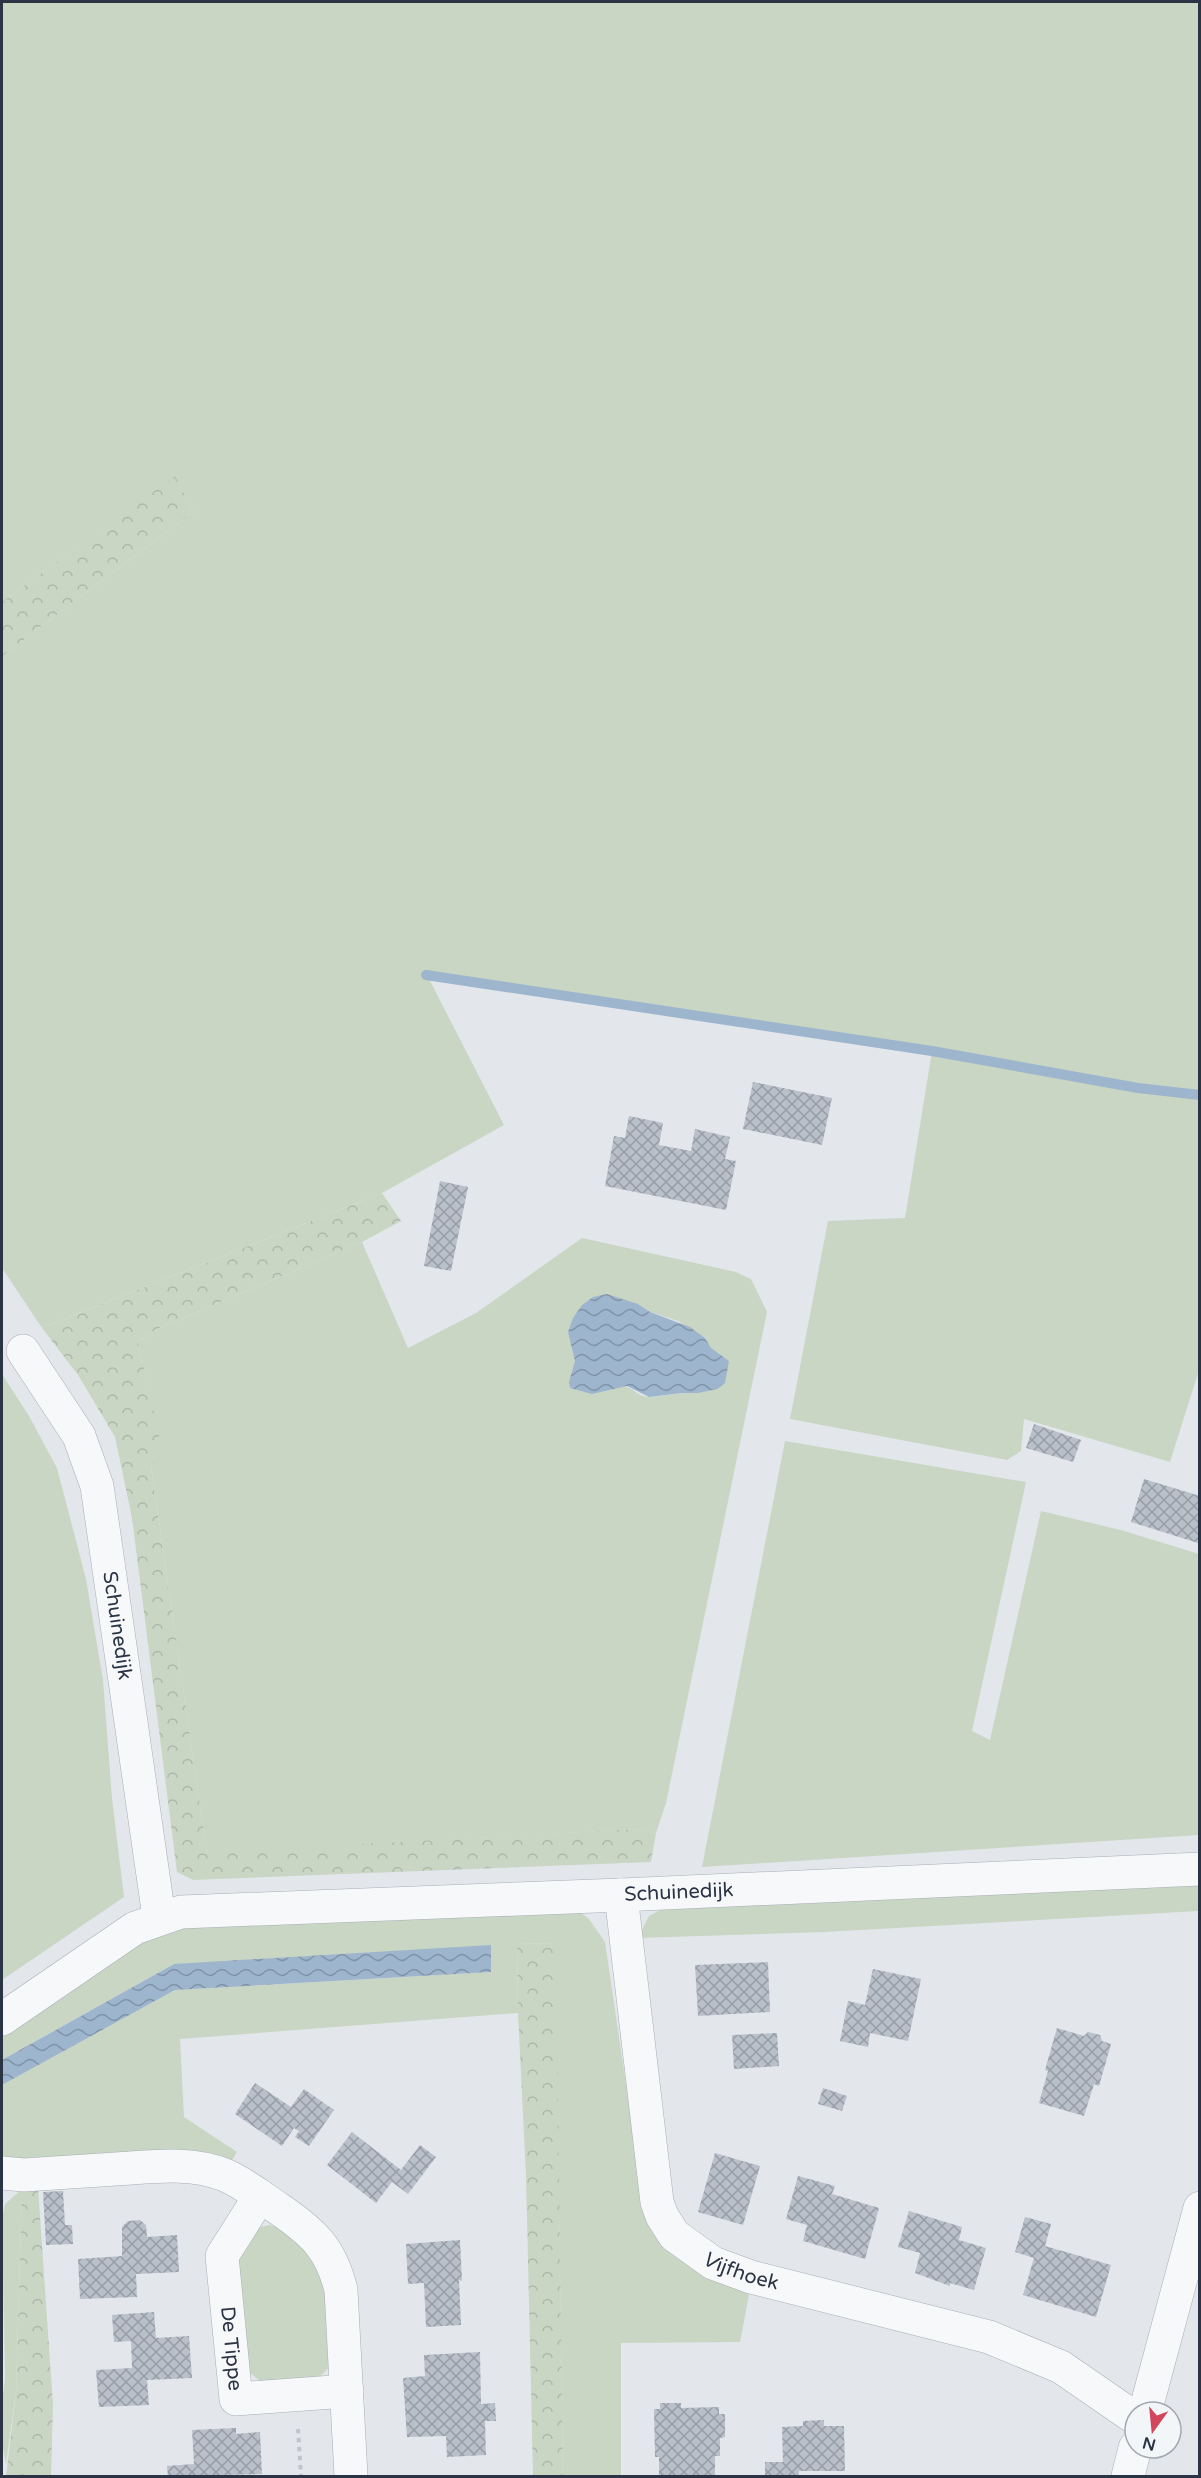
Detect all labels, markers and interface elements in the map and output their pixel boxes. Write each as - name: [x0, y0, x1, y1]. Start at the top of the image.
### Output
- street label: Schuinedijk: [97, 1570, 137, 1682]
- street label: Schuinedijk: [624, 1878, 734, 1907]
- street label: Vijfhoek: [698, 2248, 781, 2296]
- street label: De Tippe: [215, 2305, 247, 2392]
- north arrow: [1123, 2400, 1183, 2460]
- text: N: [1141, 2432, 1158, 2455]

